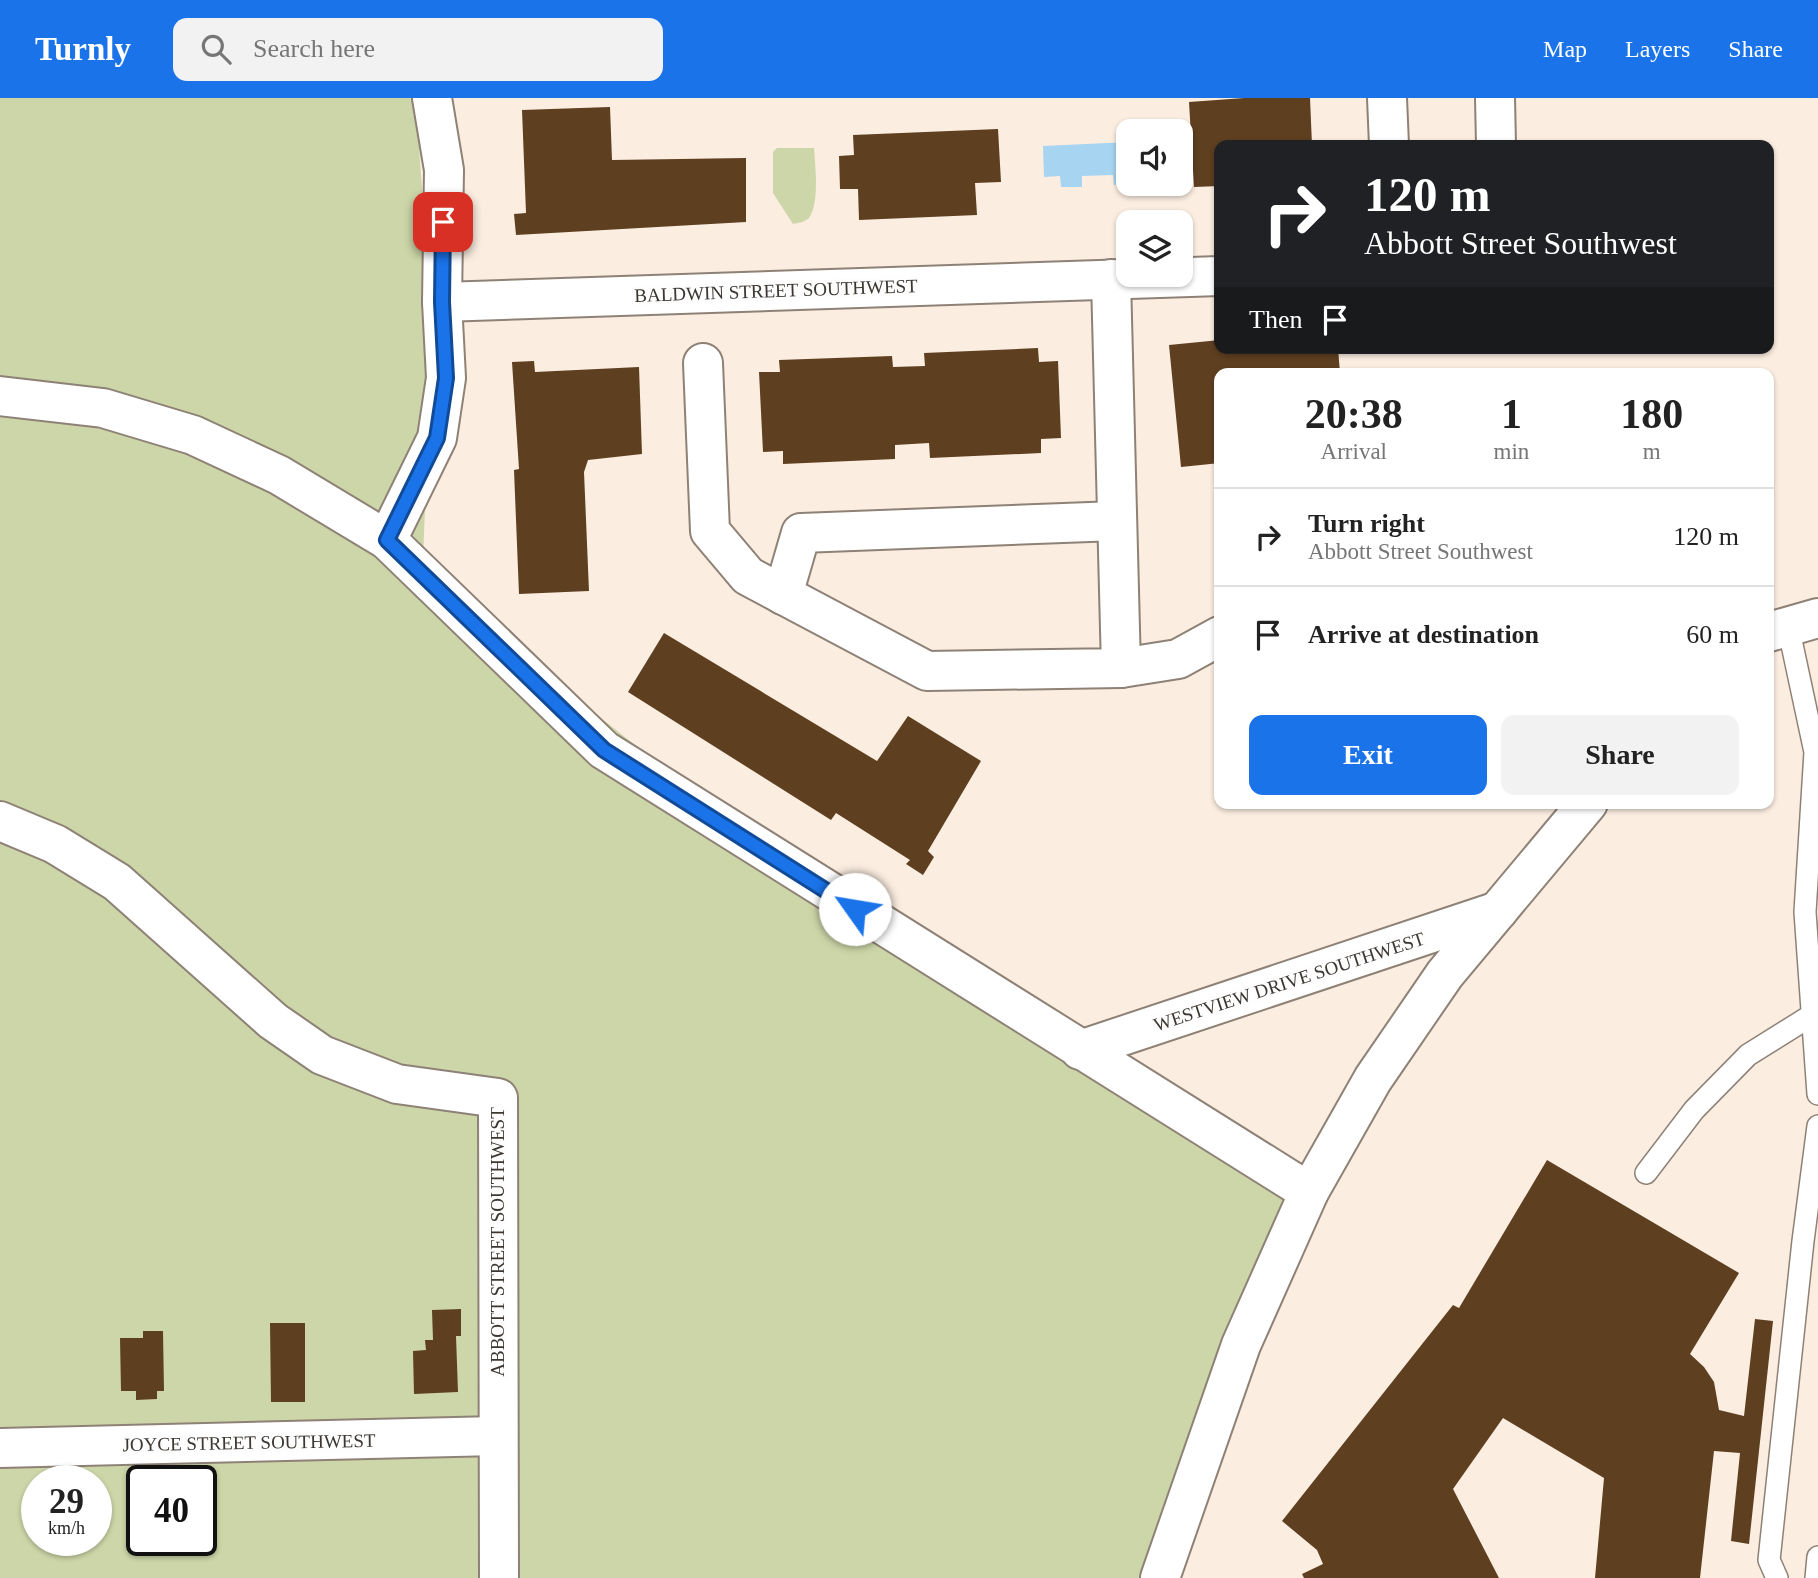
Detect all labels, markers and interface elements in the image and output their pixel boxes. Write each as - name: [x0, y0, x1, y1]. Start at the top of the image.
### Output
- search box: [173, 18, 663, 81]
- icon: search: [197, 30, 235, 68]
- text: Turnly: [35, 31, 131, 67]
- text: Search here: [253, 34, 375, 63]
- text: Map: [1543, 36, 1587, 62]
- text: Layers: [1625, 36, 1690, 62]
- text: Share: [1728, 36, 1783, 62]
- map controls: [1116, 119, 1193, 287]
- button: sound: [1116, 119, 1193, 196]
- text: 120 m: [1364, 167, 1491, 222]
- icon: right: [1249, 168, 1340, 259]
- pin: [413, 192, 473, 252]
- icon: arrive: [424, 203, 462, 241]
- button: layers: [1116, 210, 1193, 287]
- text: Abbott Street Southwest: [1364, 225, 1677, 261]
- street label: BALDWIN STREET SOUTHWEST: [634, 275, 918, 306]
- icon: arrive: [1316, 301, 1354, 339]
- text: Then: [1249, 305, 1302, 334]
- text: 20:38: [1305, 391, 1403, 437]
- text: 1: [1501, 391, 1522, 437]
- text: 180: [1620, 391, 1683, 437]
- text: Arrival: [1321, 439, 1387, 464]
- text: min: [1494, 439, 1529, 464]
- text: m: [1643, 439, 1661, 464]
- text: Turn right: [1308, 509, 1425, 538]
- icon: right: [1249, 518, 1287, 556]
- text: 120 m: [1673, 522, 1739, 551]
- text: Abbott Street Southwest: [1308, 539, 1533, 564]
- icon: arrive: [1249, 616, 1287, 654]
- text: Arrive at destination: [1308, 620, 1539, 649]
- text: 60 m: [1686, 620, 1739, 649]
- button: Exit: [1249, 715, 1487, 795]
- button: Share: [1501, 715, 1739, 795]
- position arrow: [818, 872, 892, 946]
- street label: WESTVIEW DRIVE SOUTHWEST: [1151, 928, 1428, 1035]
- street label: ABBOTT STREET SOUTHWEST: [487, 1107, 508, 1377]
- street label: JOYCE STREET SOUTHWEST: [122, 1430, 376, 1455]
- speed limit sign: 40: [126, 1465, 217, 1556]
- text: 29: [49, 1482, 84, 1521]
- text: km/h: [48, 1518, 85, 1538]

